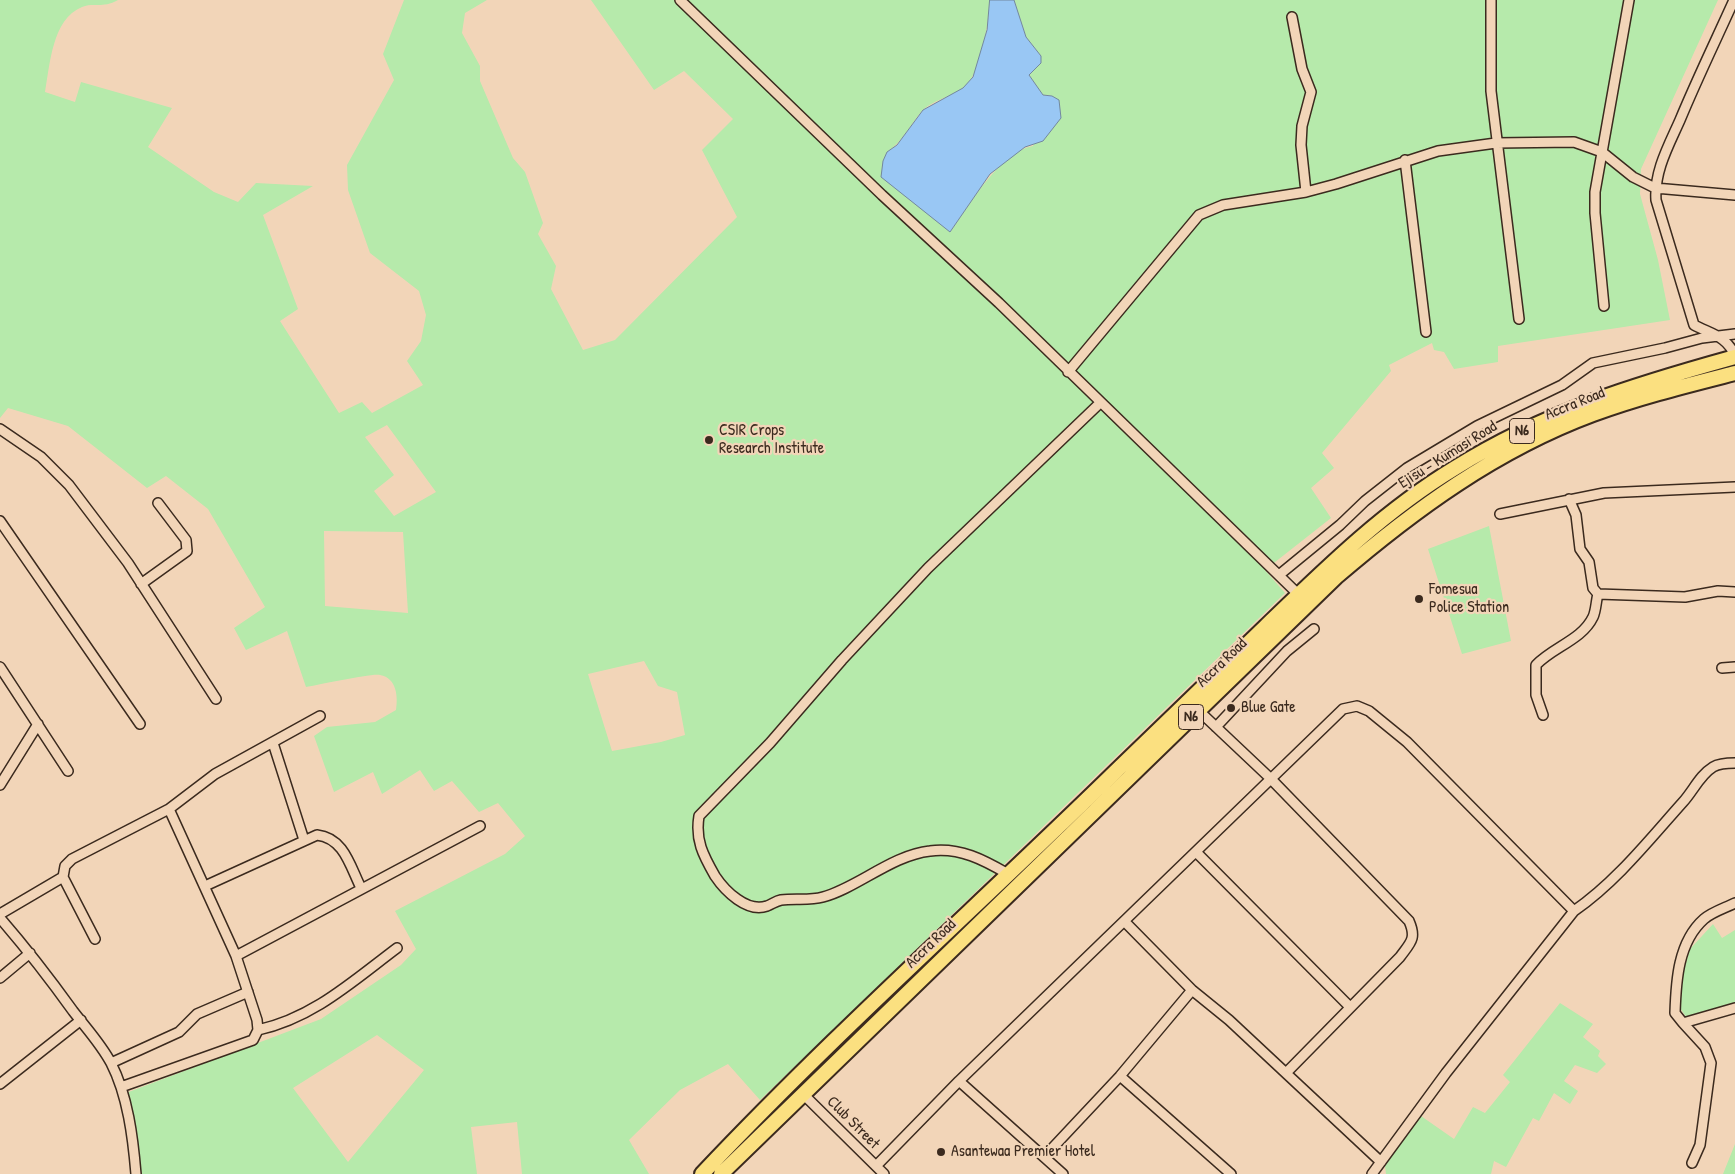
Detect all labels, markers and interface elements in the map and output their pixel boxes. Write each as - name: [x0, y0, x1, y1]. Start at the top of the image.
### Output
- street label: Accra Road: [1542, 383, 1608, 425]
- street label: Ejisu - Kumasi Road: [1395, 417, 1501, 493]
- road number: N6: [1510, 418, 1534, 444]
- place label: CSIR Crops Research Institute: [719, 421, 824, 459]
- marker: CSIR Crops Research Institute: [703, 434, 715, 446]
- place label: Fomesua Police Station: [1429, 580, 1509, 618]
- marker: Fomesua Police Station: [1413, 593, 1425, 605]
- street label: Accra Road: [1193, 634, 1251, 692]
- place label: Blue Gate: [1241, 698, 1296, 718]
- marker: Blue Gate: [1225, 702, 1237, 714]
- road number: N6: [1178, 704, 1204, 730]
- street label: Accra Road: [902, 915, 960, 973]
- street label: Club Street: [823, 1093, 883, 1153]
- place label: Asantewaa Premier Hotel: [951, 1142, 1095, 1162]
- marker: Asantewaa Premier Hotel: [935, 1146, 947, 1158]

